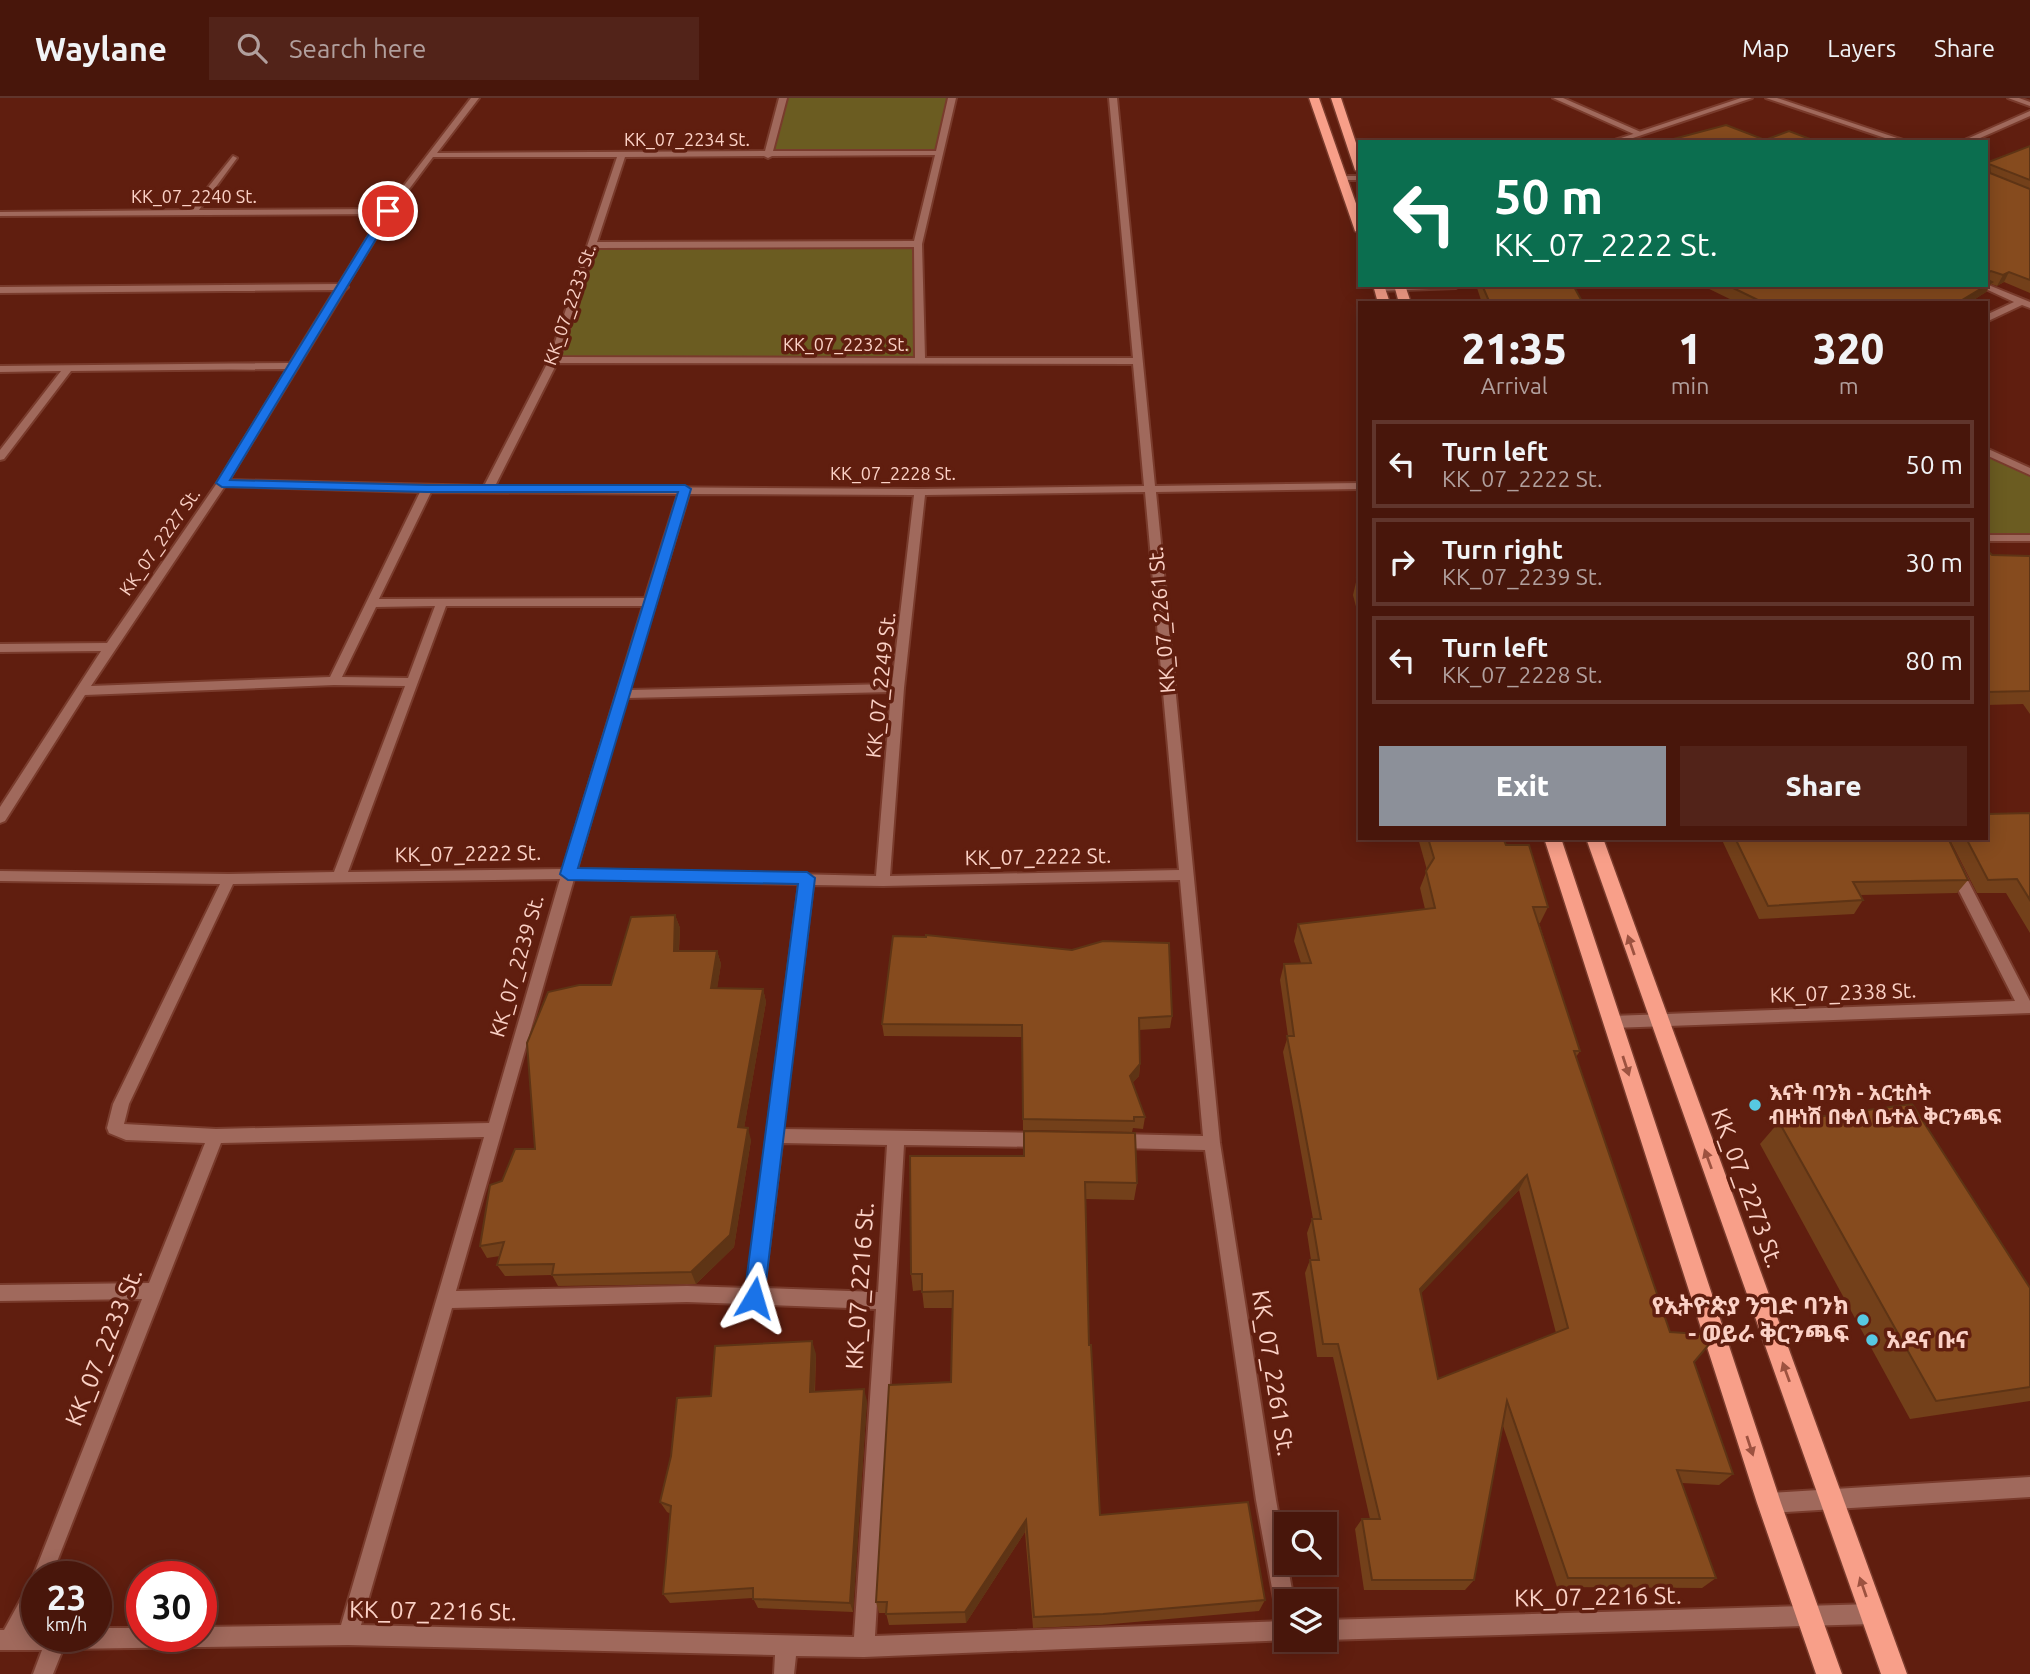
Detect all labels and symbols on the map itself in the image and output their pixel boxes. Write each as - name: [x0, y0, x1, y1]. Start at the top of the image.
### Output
- street label: KK_07_2234 St.: [624, 129, 750, 150]
- pin: [358, 181, 418, 241]
- street label: KK_07_2240 St.: [131, 186, 257, 207]
- street label: KK_07_2233 St.: [539, 242, 600, 368]
- street label: KK_07_2232 St.: [783, 334, 909, 355]
- street label: KK_07_2228 St.: [830, 463, 956, 484]
- street label: KK_07_2227 St.: [115, 484, 204, 599]
- street label: KK_07_2261 St.: [1143, 546, 1180, 694]
- street label: KK_07_2249 St.: [860, 611, 901, 759]
- street label: KK_07_2222 St.: [394, 840, 542, 867]
- street label: KK_07_2222 St.: [964, 843, 1112, 870]
- street label: KK_07_2239 St.: [484, 892, 549, 1040]
- one-way arrow: [1625, 934, 1636, 955]
- street label: KK_07_2338 St.: [1769, 977, 1917, 1008]
- one-way arrow: [1621, 1056, 1632, 1077]
- place label: እናት ባንክ - አርቲስት ብዙነሽ በቀለ ቤተል ቅርንጫፍ: [1769, 1080, 2002, 1128]
- marker: እናት ባንክ - አርቲስት ብዙነሽ በቀለ ቤተል ቅርንጫፍ: [1747, 1097, 1763, 1113]
- street label: KK_07_2273 St.: [1706, 1104, 1789, 1271]
- one-way arrow: [1703, 1148, 1714, 1169]
- street label: KK_07_2216 St.: [840, 1201, 879, 1371]
- position arrow: [717, 1261, 791, 1335]
- street label: KK_07_2233 St.: [60, 1264, 147, 1430]
- street label: KK_07_2261 St.: [1247, 1288, 1300, 1458]
- place label: የኢትዮጵያ ንግድ ባንክ - ወይራ ቅርንጫፍ: [1652, 1292, 1849, 1347]
- marker: የኢትዮጵያ ንግድ ባንክ - ወይራ ቅርንጫፍ: [1855, 1312, 1871, 1328]
- place label: አዶና ቡና: [1886, 1326, 1969, 1353]
- marker: አዶና ቡና: [1864, 1332, 1880, 1348]
- one-way arrow: [1780, 1362, 1791, 1383]
- one-way arrow: [1745, 1435, 1756, 1456]
- speed limit sign: 30: [126, 1561, 217, 1652]
- one-way arrow: [1857, 1576, 1868, 1597]
- street label: KK_07_2216 St.: [1514, 1582, 1682, 1611]
- street label: KK_07_2216 St.: [349, 1596, 517, 1625]

